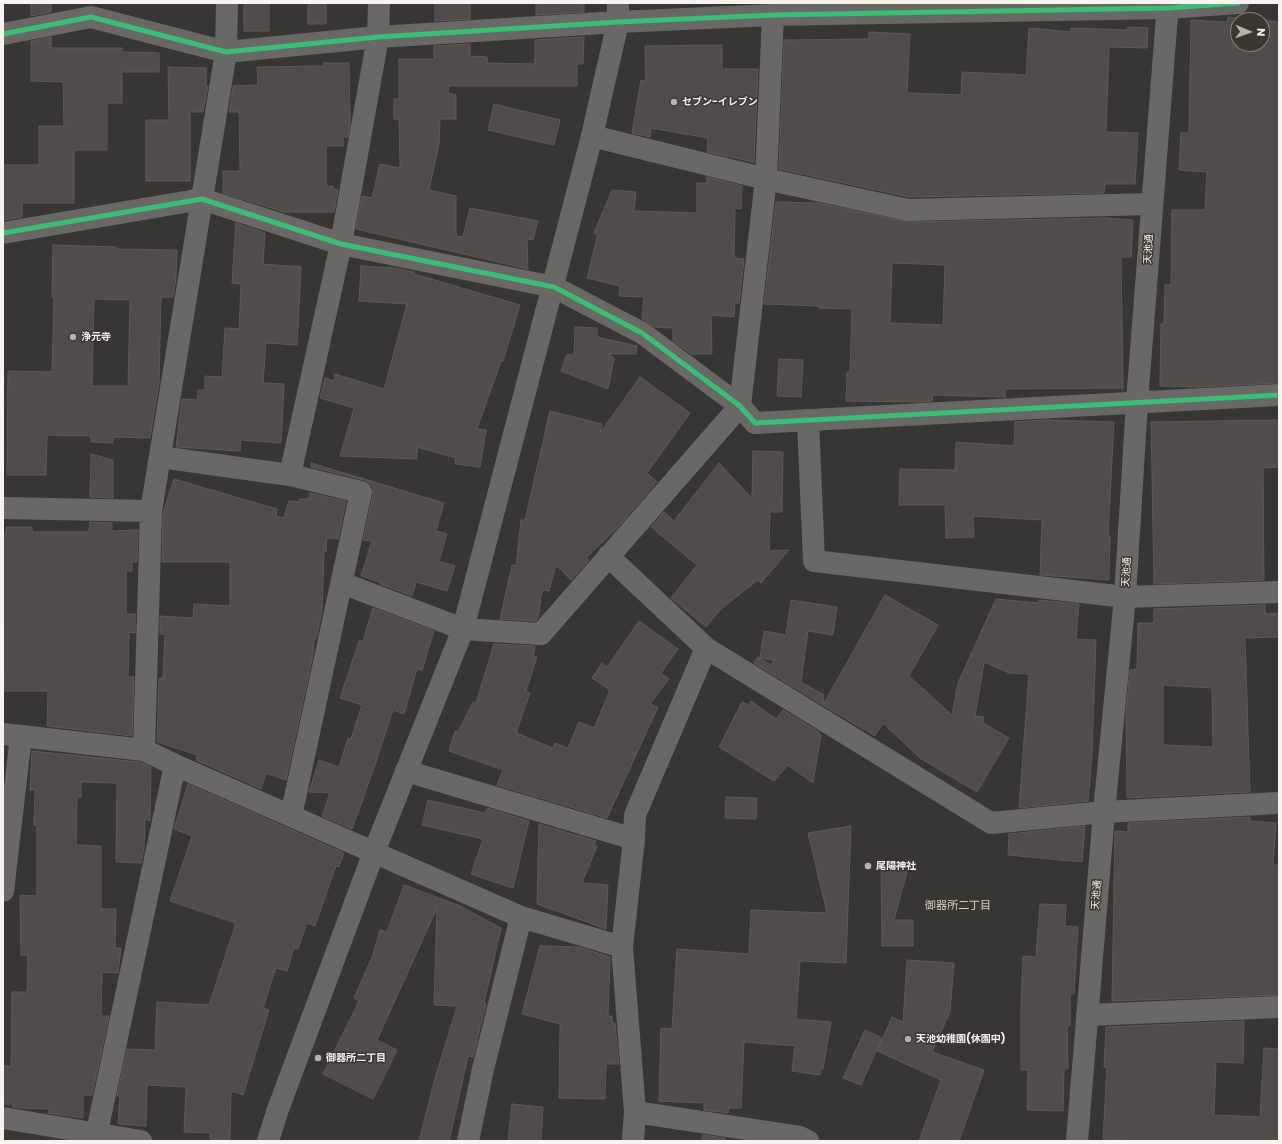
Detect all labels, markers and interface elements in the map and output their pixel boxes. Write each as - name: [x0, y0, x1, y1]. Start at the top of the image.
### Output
- north arrow: [1230, 12, 1270, 52]
- text: N: [1253, 28, 1269, 37]
- place label: セブン-イレブン: [682, 96, 758, 108]
- marker: セブン-イレブン: [669, 97, 679, 107]
- street label: 天池通: [1142, 234, 1156, 264]
- place label: 浄元寺: [81, 331, 111, 343]
- marker: 浄元寺: [68, 332, 78, 342]
- street label: 天池通: [1120, 557, 1134, 587]
- place label: 尾陽神社: [876, 860, 916, 872]
- marker: 尾陽神社: [863, 861, 873, 871]
- street label: 天池通: [1090, 880, 1104, 910]
- district label: 御器所二丁目: [925, 899, 991, 913]
- place label: 天池幼稚園(休園中): [916, 1033, 1006, 1045]
- marker: 天池幼稚園(休園中): [903, 1034, 913, 1044]
- place label: 御器所二丁目: [326, 1052, 386, 1064]
- marker: 御器所二丁目: [313, 1053, 323, 1063]

